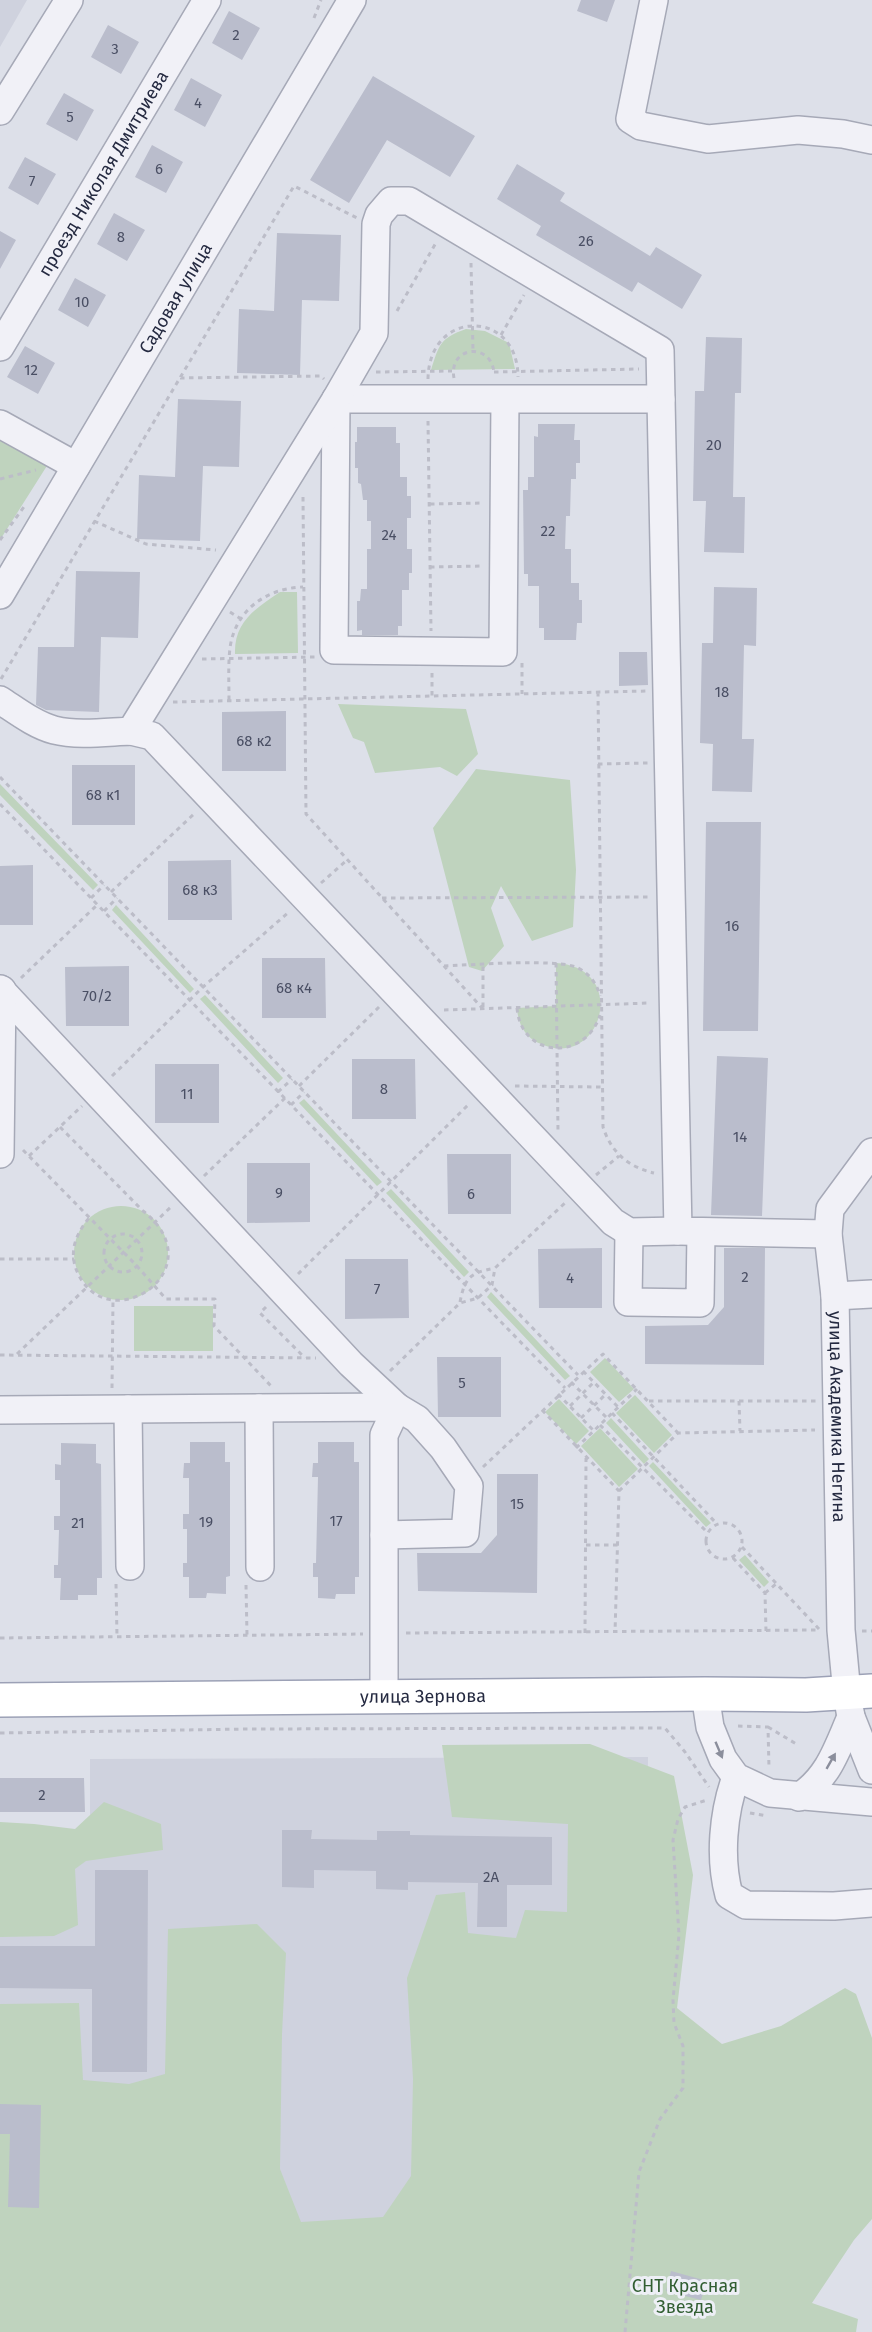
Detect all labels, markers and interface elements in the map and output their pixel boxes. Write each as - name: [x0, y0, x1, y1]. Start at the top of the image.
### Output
- house number: 2: [232, 26, 240, 44]
- house number: 3: [111, 40, 119, 58]
- street label: проезд Николая Дмитриева: [34, 67, 173, 280]
- house number: 4: [194, 94, 202, 112]
- house number: 5: [66, 108, 74, 126]
- house number: 6: [155, 160, 163, 178]
- house number: 7: [29, 172, 36, 190]
- house number: 8: [117, 228, 125, 246]
- house number: 26: [578, 232, 594, 250]
- street label: Садовая улица: [134, 239, 217, 357]
- house number: 10: [75, 293, 89, 311]
- house number: 12: [24, 361, 38, 379]
- house number: 20: [706, 436, 722, 454]
- house number: 22: [541, 522, 555, 540]
- house number: 24: [381, 526, 397, 544]
- house number: 18: [715, 683, 729, 701]
- house number: 68 к2: [236, 732, 272, 750]
- house number: 68 к1: [86, 786, 120, 804]
- house number: 68 к3: [182, 881, 218, 899]
- house number: 16: [725, 917, 739, 935]
- house number: 68 к4: [276, 979, 312, 997]
- house number: 70/2: [82, 987, 112, 1005]
- house number: 8: [380, 1080, 388, 1098]
- house number: 11: [181, 1085, 193, 1103]
- house number: 14: [733, 1128, 747, 1146]
- house number: 9: [275, 1184, 283, 1202]
- house number: 6: [467, 1185, 475, 1203]
- house number: 2: [741, 1268, 749, 1286]
- house number: 4: [566, 1269, 574, 1287]
- house number: 7: [374, 1280, 381, 1298]
- street label: улица Академика Негина: [824, 1311, 850, 1523]
- house number: 5: [458, 1374, 466, 1392]
- house number: 15: [510, 1495, 524, 1513]
- house number: 17: [329, 1512, 343, 1530]
- house number: 19: [199, 1513, 213, 1531]
- house number: 21: [71, 1514, 85, 1532]
- street label: улица Зернова: [360, 1685, 486, 1708]
- one-way arrow: [714, 1742, 724, 1760]
- one-way arrow: [826, 1752, 836, 1769]
- house number: 2: [38, 1786, 46, 1804]
- house number: 2А: [483, 1868, 499, 1886]
- park label: СНТ Красная Звезда: [632, 2275, 738, 2318]

